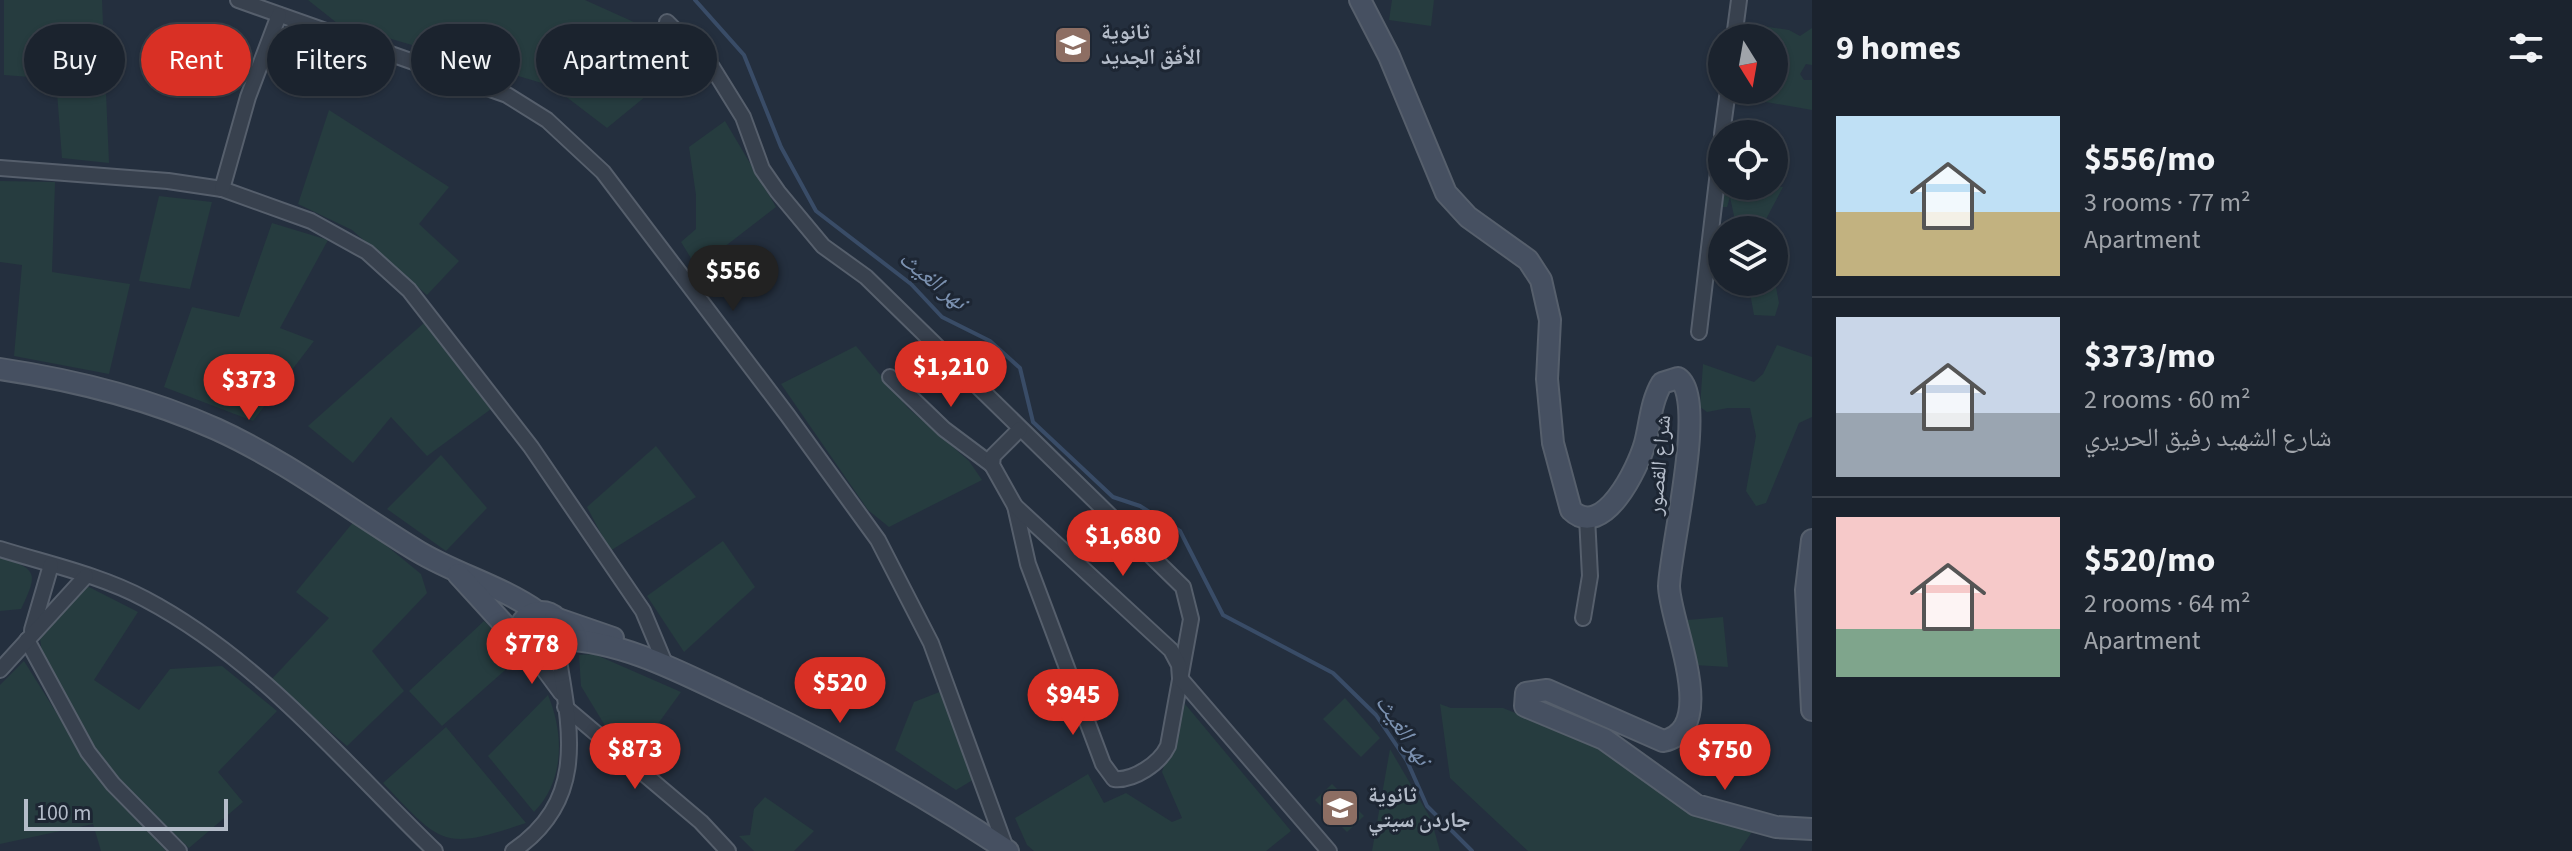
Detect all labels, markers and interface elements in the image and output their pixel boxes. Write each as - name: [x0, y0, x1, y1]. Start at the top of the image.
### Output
- place label: ثانوية الأفق الجديد: [1101, 16, 1201, 73]
- chip: Buy: [24, 24, 125, 96]
- chip: Rent: [141, 24, 251, 96]
- chip: Filters: [267, 24, 395, 96]
- chip: New: [411, 24, 520, 96]
- chip: Apartment: [536, 24, 717, 96]
- school or university icon: ثانوية الأفق الجديد: [1052, 24, 1094, 66]
- north arrow: [1708, 24, 1788, 104]
- map controls: [1708, 24, 1788, 296]
- text: 9 homes: [1836, 24, 1961, 73]
- icon: filters: [2504, 26, 2548, 70]
- button: locate: [1708, 120, 1788, 200]
- text: $556/mo: [2084, 135, 2215, 184]
- icon: home: [1900, 148, 1996, 244]
- text: 3 rooms · 77 m²: [2084, 184, 2251, 221]
- button: layers: [1708, 216, 1788, 296]
- text: Apartment: [2084, 221, 2201, 258]
- water label: نهر الغيث: [891, 241, 978, 321]
- pin: $556: [686, 245, 780, 313]
- text: $556: [706, 252, 760, 289]
- text: $373/mo: [2084, 332, 2215, 381]
- pin: $1,210: [886, 341, 1016, 409]
- text: $1,210: [913, 348, 989, 385]
- icon: home: [1900, 349, 1996, 445]
- pin: $373: [202, 354, 296, 422]
- text: $373: [222, 361, 276, 398]
- text: 2 rooms · 60 m²: [2084, 381, 2251, 418]
- street label: شراع القصور: [1639, 413, 1679, 518]
- text: شارع الشهيد رفيق الحريري: [2084, 419, 2332, 456]
- pin: $1,680: [1058, 510, 1188, 578]
- text: $1,680: [1085, 517, 1161, 554]
- text: $520/mo: [2084, 536, 2215, 585]
- icon: home: [1900, 549, 1996, 645]
- text: 2 rooms · 64 m²: [2084, 585, 2251, 622]
- pin: $778: [485, 618, 579, 686]
- text: Apartment: [2084, 622, 2201, 659]
- text: $778: [505, 625, 559, 662]
- pin: $520: [793, 657, 887, 725]
- text: $520: [813, 664, 867, 701]
- pin: $945: [1026, 669, 1120, 737]
- text: $945: [1046, 676, 1100, 713]
- water label: نهر الغيث: [1366, 687, 1442, 776]
- pin: $873: [588, 723, 682, 791]
- pin: $750: [1678, 724, 1772, 792]
- text: $873: [608, 730, 662, 767]
- text: $750: [1698, 731, 1752, 768]
- place label: ثانوية جاردن سيتي: [1368, 779, 1471, 836]
- school or university icon: ثانوية جاردن سيتي: [1319, 787, 1361, 829]
- scale bar: [24, 795, 228, 831]
- text: 100 m: [36, 797, 91, 829]

